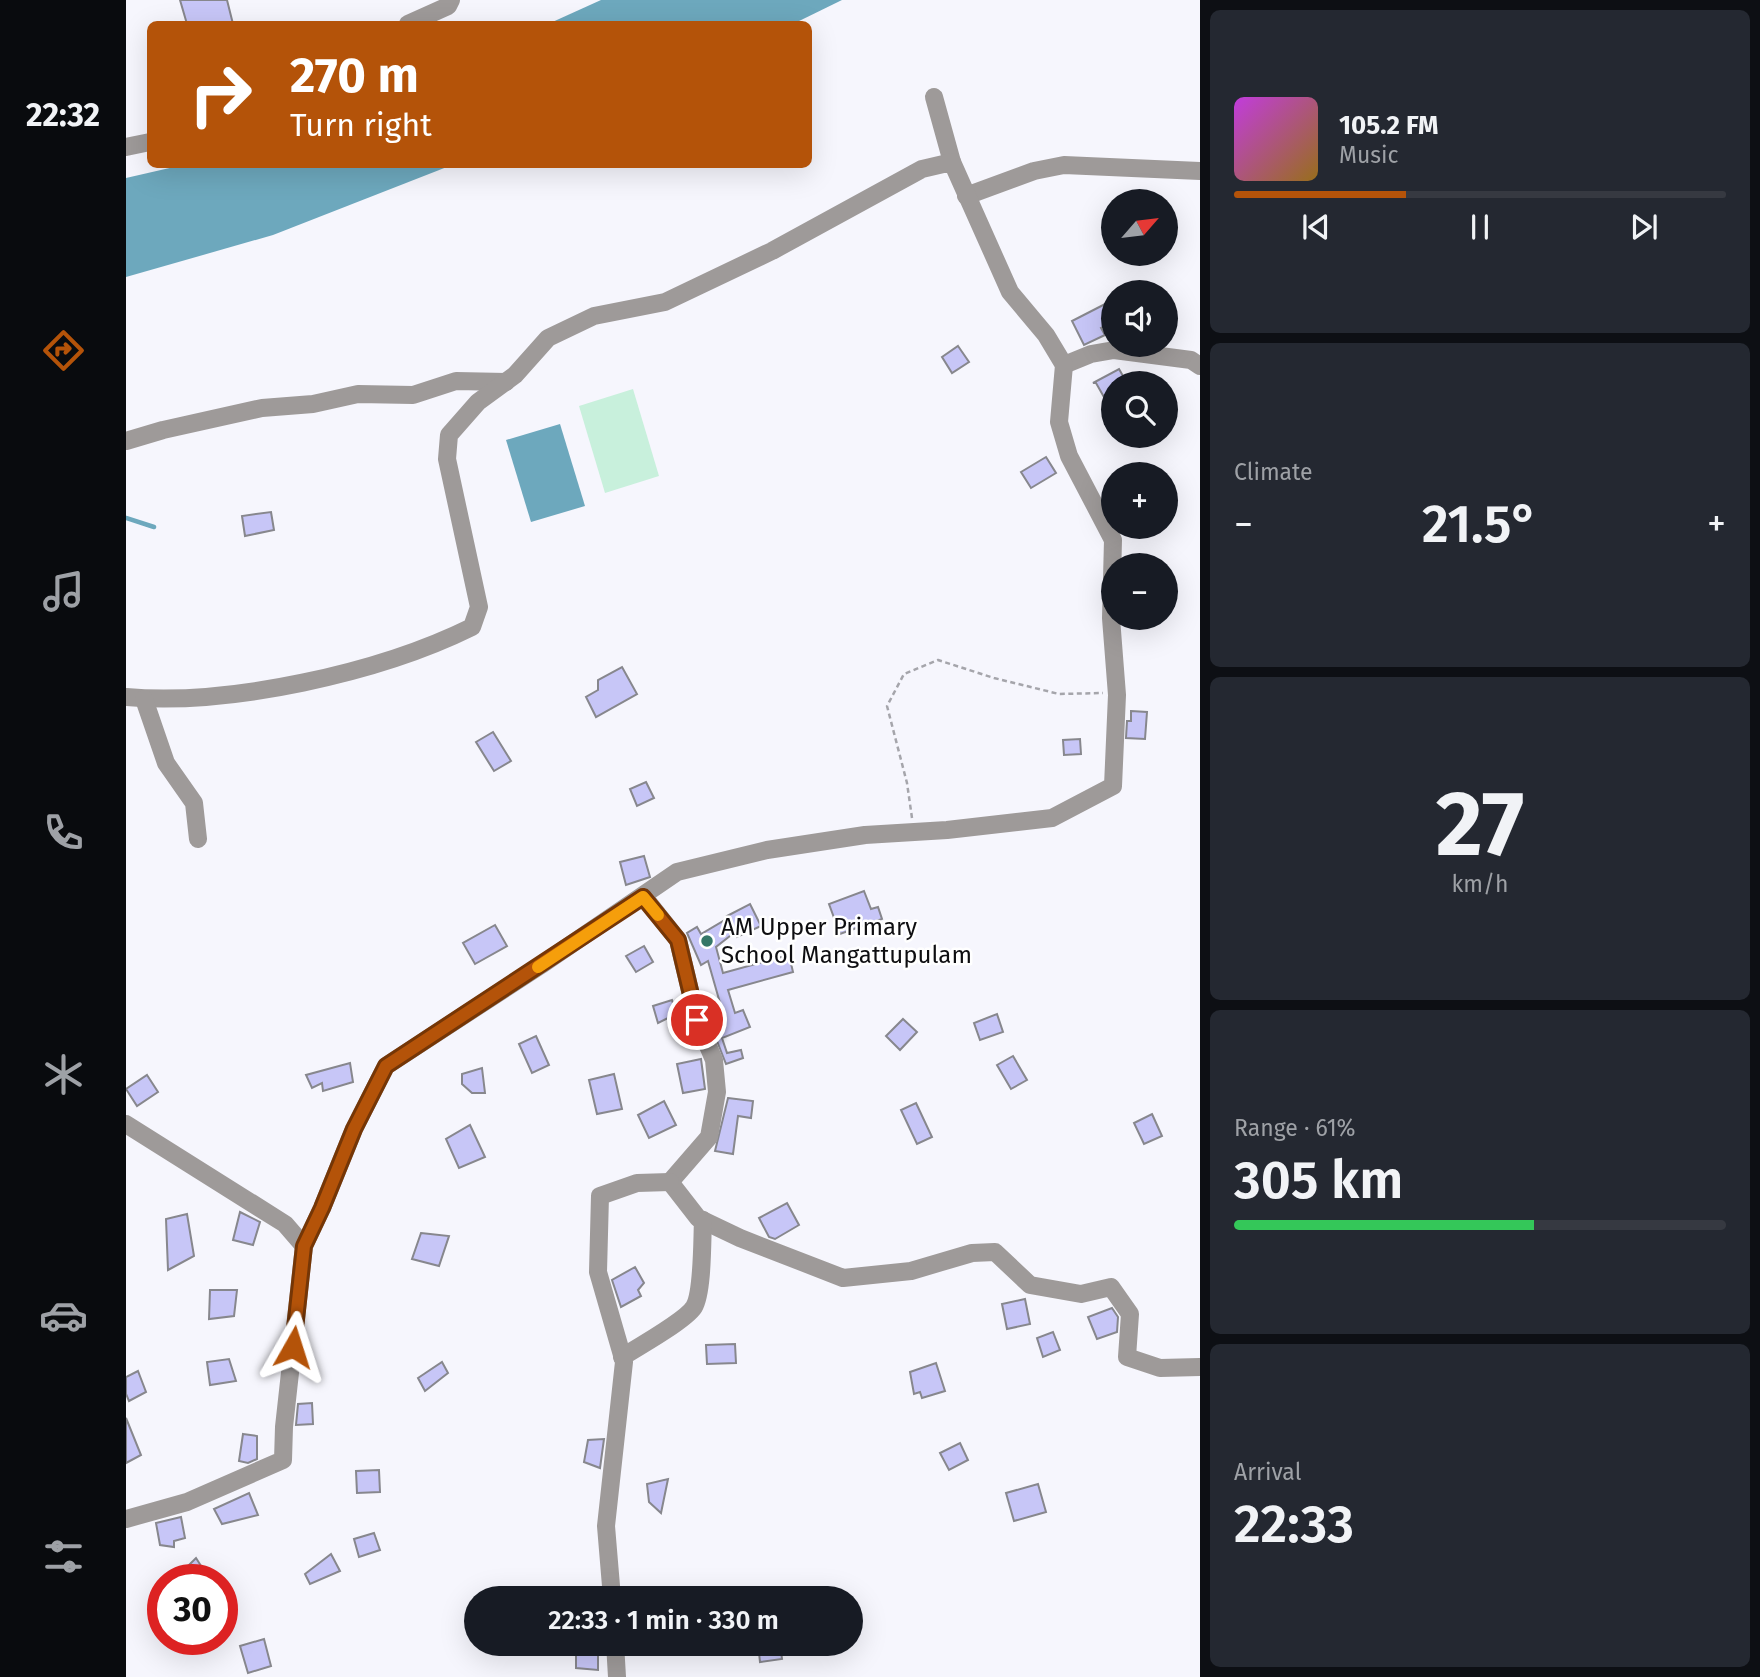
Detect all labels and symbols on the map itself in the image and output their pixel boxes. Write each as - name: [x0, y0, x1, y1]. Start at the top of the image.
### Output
- north arrow: [1101, 189, 1178, 266]
- place label: AM Upper Primary School Mangattupulam: [721, 913, 972, 969]
- marker: AM Upper Primary School Mangattupulam: [699, 933, 715, 949]
- pin: [667, 990, 727, 1050]
- position arrow: [256, 1310, 330, 1384]
- speed limit sign: 30: [147, 1564, 238, 1655]

